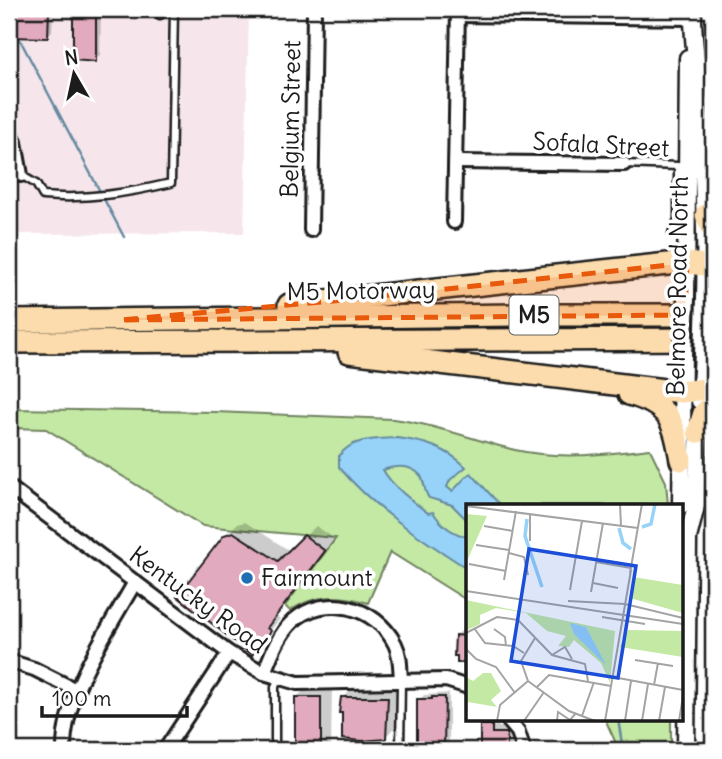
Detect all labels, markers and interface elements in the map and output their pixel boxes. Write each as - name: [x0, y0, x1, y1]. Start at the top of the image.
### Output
- north arrow: [38, 38, 108, 108]
- street label: Belgium Street: [274, 40, 306, 198]
- text: N: [63, 44, 80, 70]
- street label: Sofala Street: [532, 125, 670, 163]
- street label: Belmore Road North: [660, 176, 694, 396]
- street label: M5 Motorway: [286, 274, 436, 306]
- road number: M5: [510, 296, 558, 334]
- inset map: [466, 504, 684, 720]
- street label: Kentucky Road: [124, 539, 273, 659]
- place label: Fairmount: [261, 562, 373, 592]
- marker: Fairmount: [239, 570, 255, 586]
- scale bar: [42, 675, 187, 719]
- text: 100 m: [52, 685, 111, 712]

